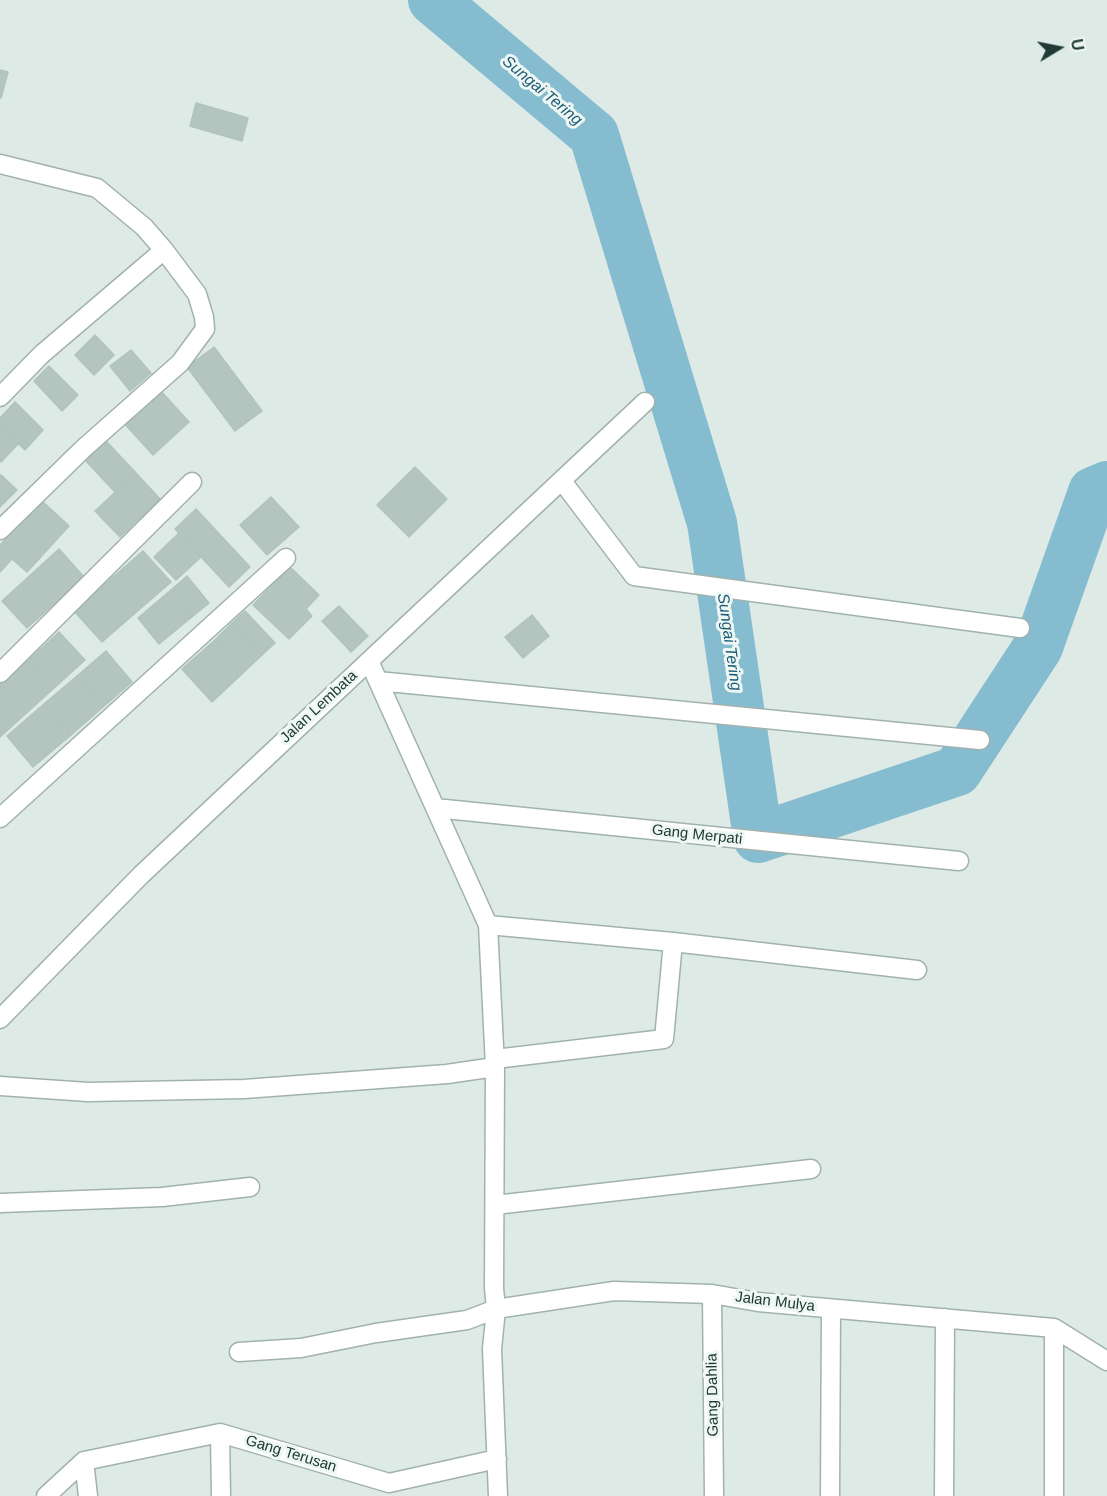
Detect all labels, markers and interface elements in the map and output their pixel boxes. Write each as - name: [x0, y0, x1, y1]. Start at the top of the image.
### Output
- north arrow: [1029, 18, 1089, 78]
- text: U: [1068, 38, 1087, 52]
- water label: Sungai Tering: [498, 52, 586, 130]
- water label: Sungai Tering: [713, 592, 745, 692]
- street label: Jalan Lembata: [277, 667, 361, 747]
- street label: Gang Merpati: [651, 821, 743, 849]
- street label: Jalan Mulya: [734, 1288, 816, 1316]
- street label: Gang Dahlia: [703, 1353, 723, 1437]
- street label: Gang Terusan: [243, 1432, 339, 1476]

